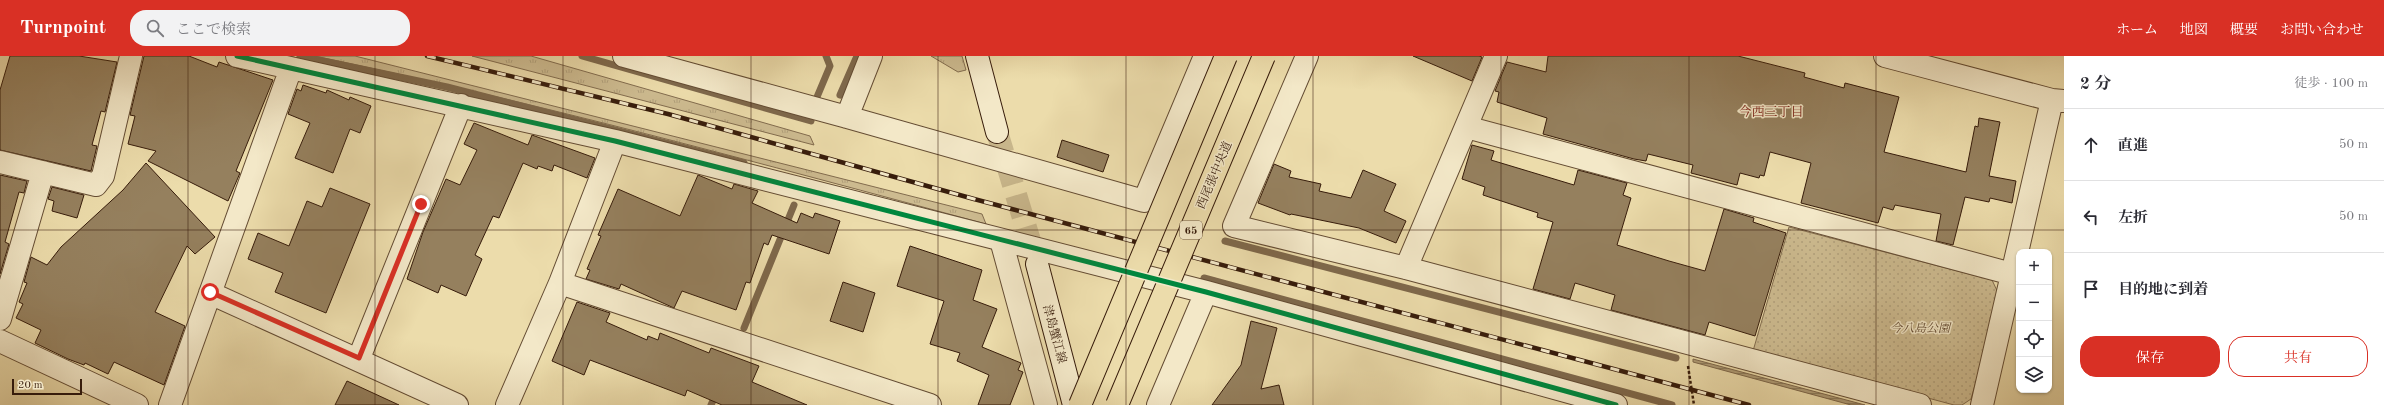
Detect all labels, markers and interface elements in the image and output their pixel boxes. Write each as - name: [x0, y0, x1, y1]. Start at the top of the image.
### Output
- search box: [130, 10, 410, 46]
- icon: search: [144, 17, 166, 39]
- text: Turnpoint: [20, 19, 106, 38]
- text: ここで検索: [176, 23, 251, 38]
- text: ホーム: [2116, 23, 2158, 37]
- text: 地図: [2180, 23, 2208, 37]
- text: 概要: [2230, 23, 2258, 37]
- text: お問い合わせ: [2280, 23, 2364, 37]
- text: 2 分: [2080, 76, 2112, 93]
- text: 徒歩 · 100 m: [2294, 77, 2368, 90]
- district label: 今西三丁目: [1738, 104, 1804, 119]
- icon: ahead: [2080, 134, 2102, 156]
- text: 50 m: [2339, 138, 2368, 151]
- street label: 西尾張中央道: [1193, 139, 1235, 211]
- text: 直進: [2118, 139, 2148, 154]
- route end: [412, 195, 430, 213]
- icon: left: [2080, 206, 2102, 228]
- text: 50 m: [2339, 210, 2368, 223]
- text: 左折: [2118, 211, 2148, 226]
- road number: 65: [1180, 221, 1202, 239]
- map controls: [2016, 249, 2052, 393]
- button: +: [2016, 249, 2052, 285]
- icon: arrive: [2080, 278, 2102, 300]
- route start: [201, 283, 219, 301]
- text: 目的地に到着: [2118, 283, 2208, 298]
- button: −: [2016, 285, 2052, 321]
- street label: 津島蟹江線: [1040, 303, 1070, 365]
- park label: 今八島公園: [1890, 321, 1952, 335]
- button: locate: [2016, 321, 2052, 357]
- button: 保存: [2080, 336, 2220, 377]
- button: 共有: [2228, 336, 2368, 377]
- button: layers: [2016, 357, 2052, 393]
- scale bar: [12, 377, 82, 396]
- text: 20 m: [18, 380, 43, 391]

